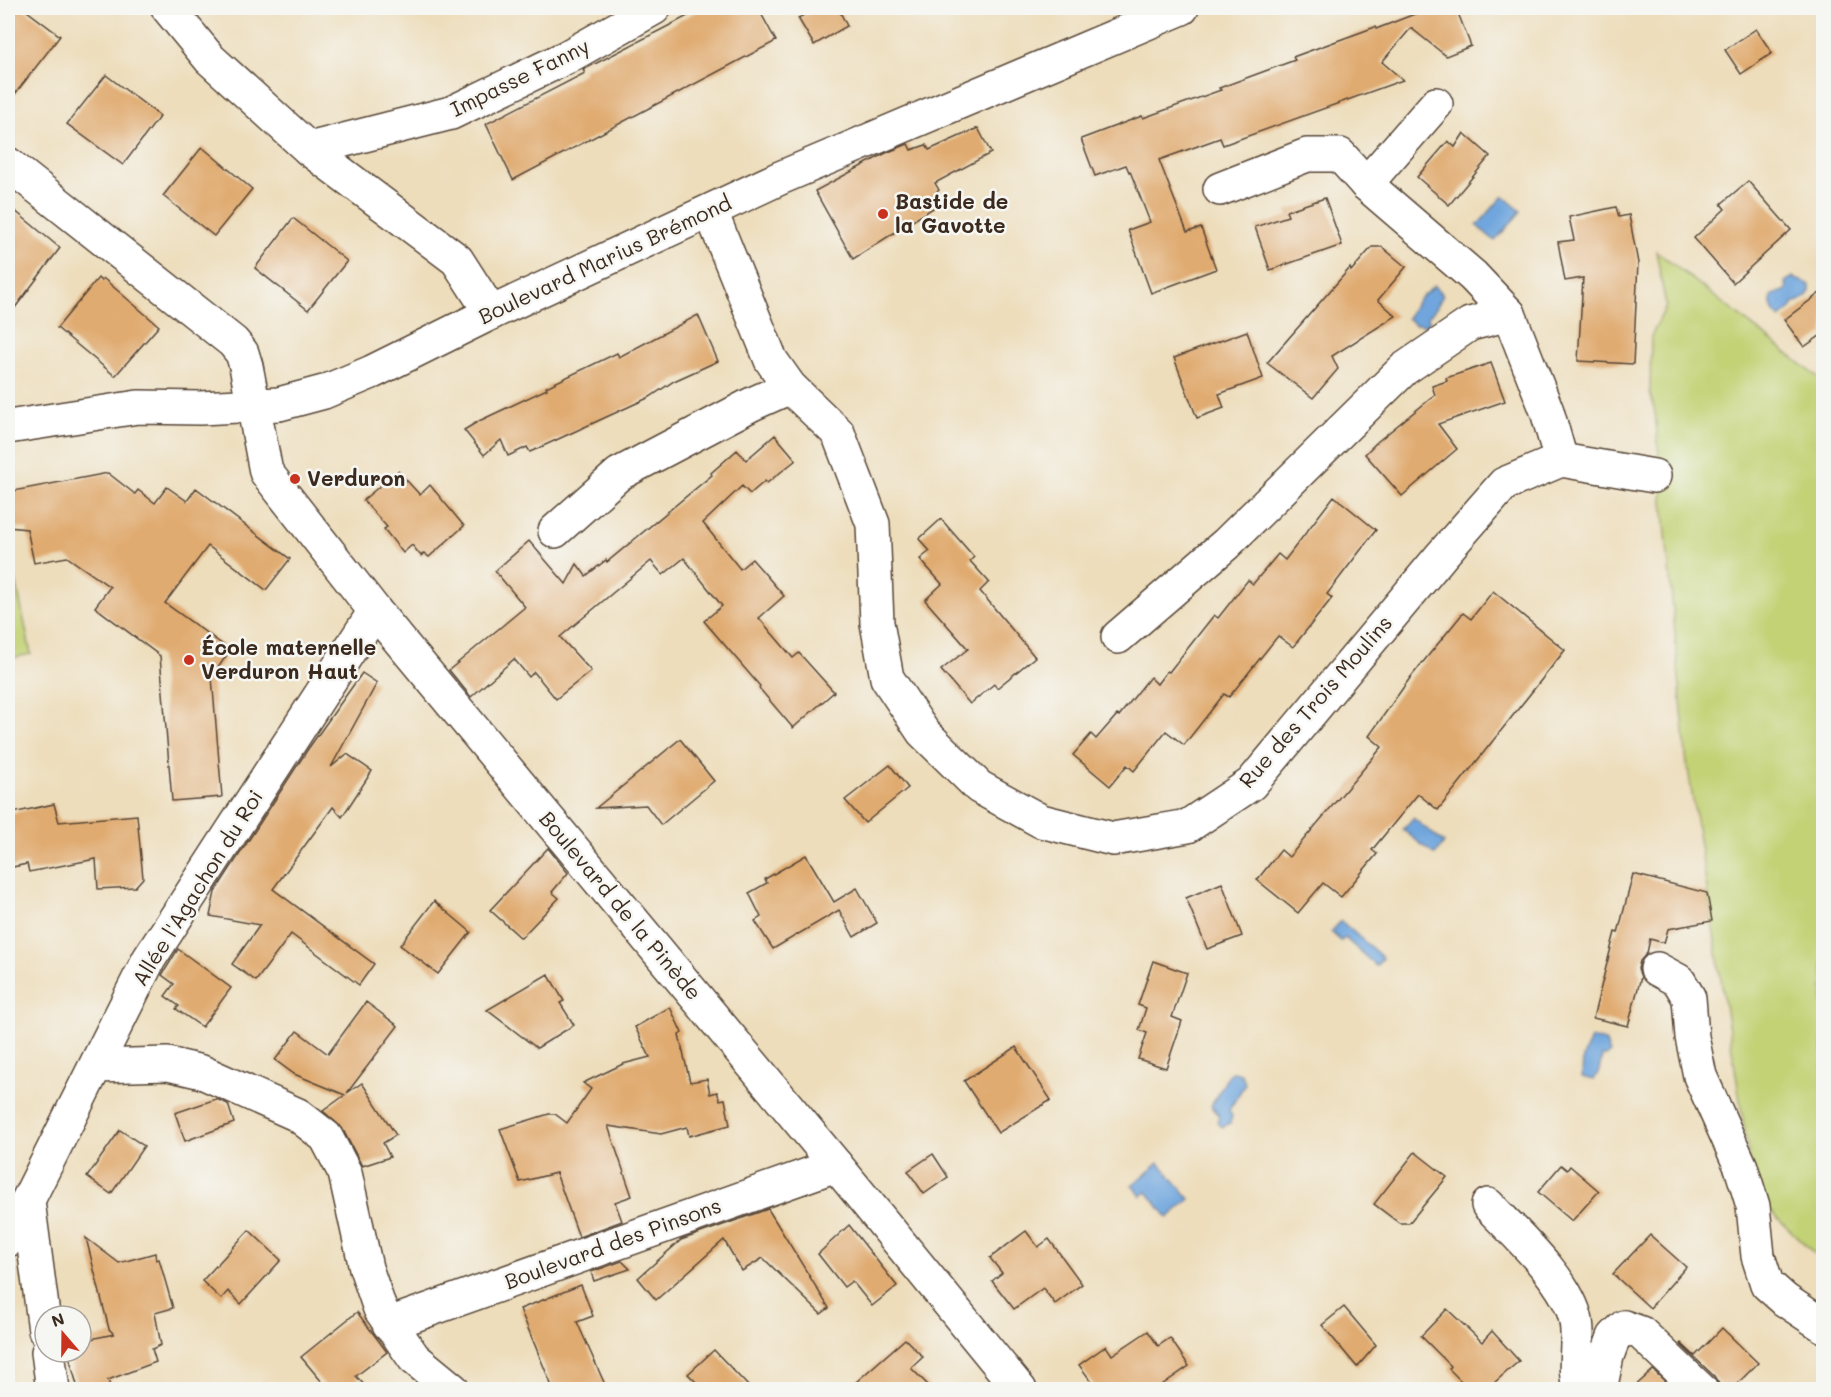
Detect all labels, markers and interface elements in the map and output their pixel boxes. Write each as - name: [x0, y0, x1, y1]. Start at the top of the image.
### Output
- street label: Impasse Fanny: [445, 31, 593, 122]
- place label: Bastide de la Gavotte: [895, 187, 1008, 238]
- street label: Boulevard Marius Brémond: [474, 188, 735, 329]
- marker: Bastide de la Gavotte: [876, 207, 890, 221]
- place label: Verduron: [307, 464, 405, 491]
- marker: Verduron: [288, 472, 302, 486]
- street label: Rue des Trois Moulins: [1232, 609, 1397, 793]
- place label: École maternelle Verduron Haut: [201, 633, 376, 684]
- marker: École maternelle Verduron Haut: [182, 653, 196, 667]
- street label: Allée l'Agachon du Roi: [125, 784, 268, 990]
- street label: Boulevard de la Pinède: [534, 805, 708, 1005]
- street label: Boulevard des Pinsons: [500, 1191, 725, 1294]
- north arrow: [33, 1304, 93, 1364]
- text: N: [48, 1307, 67, 1331]

